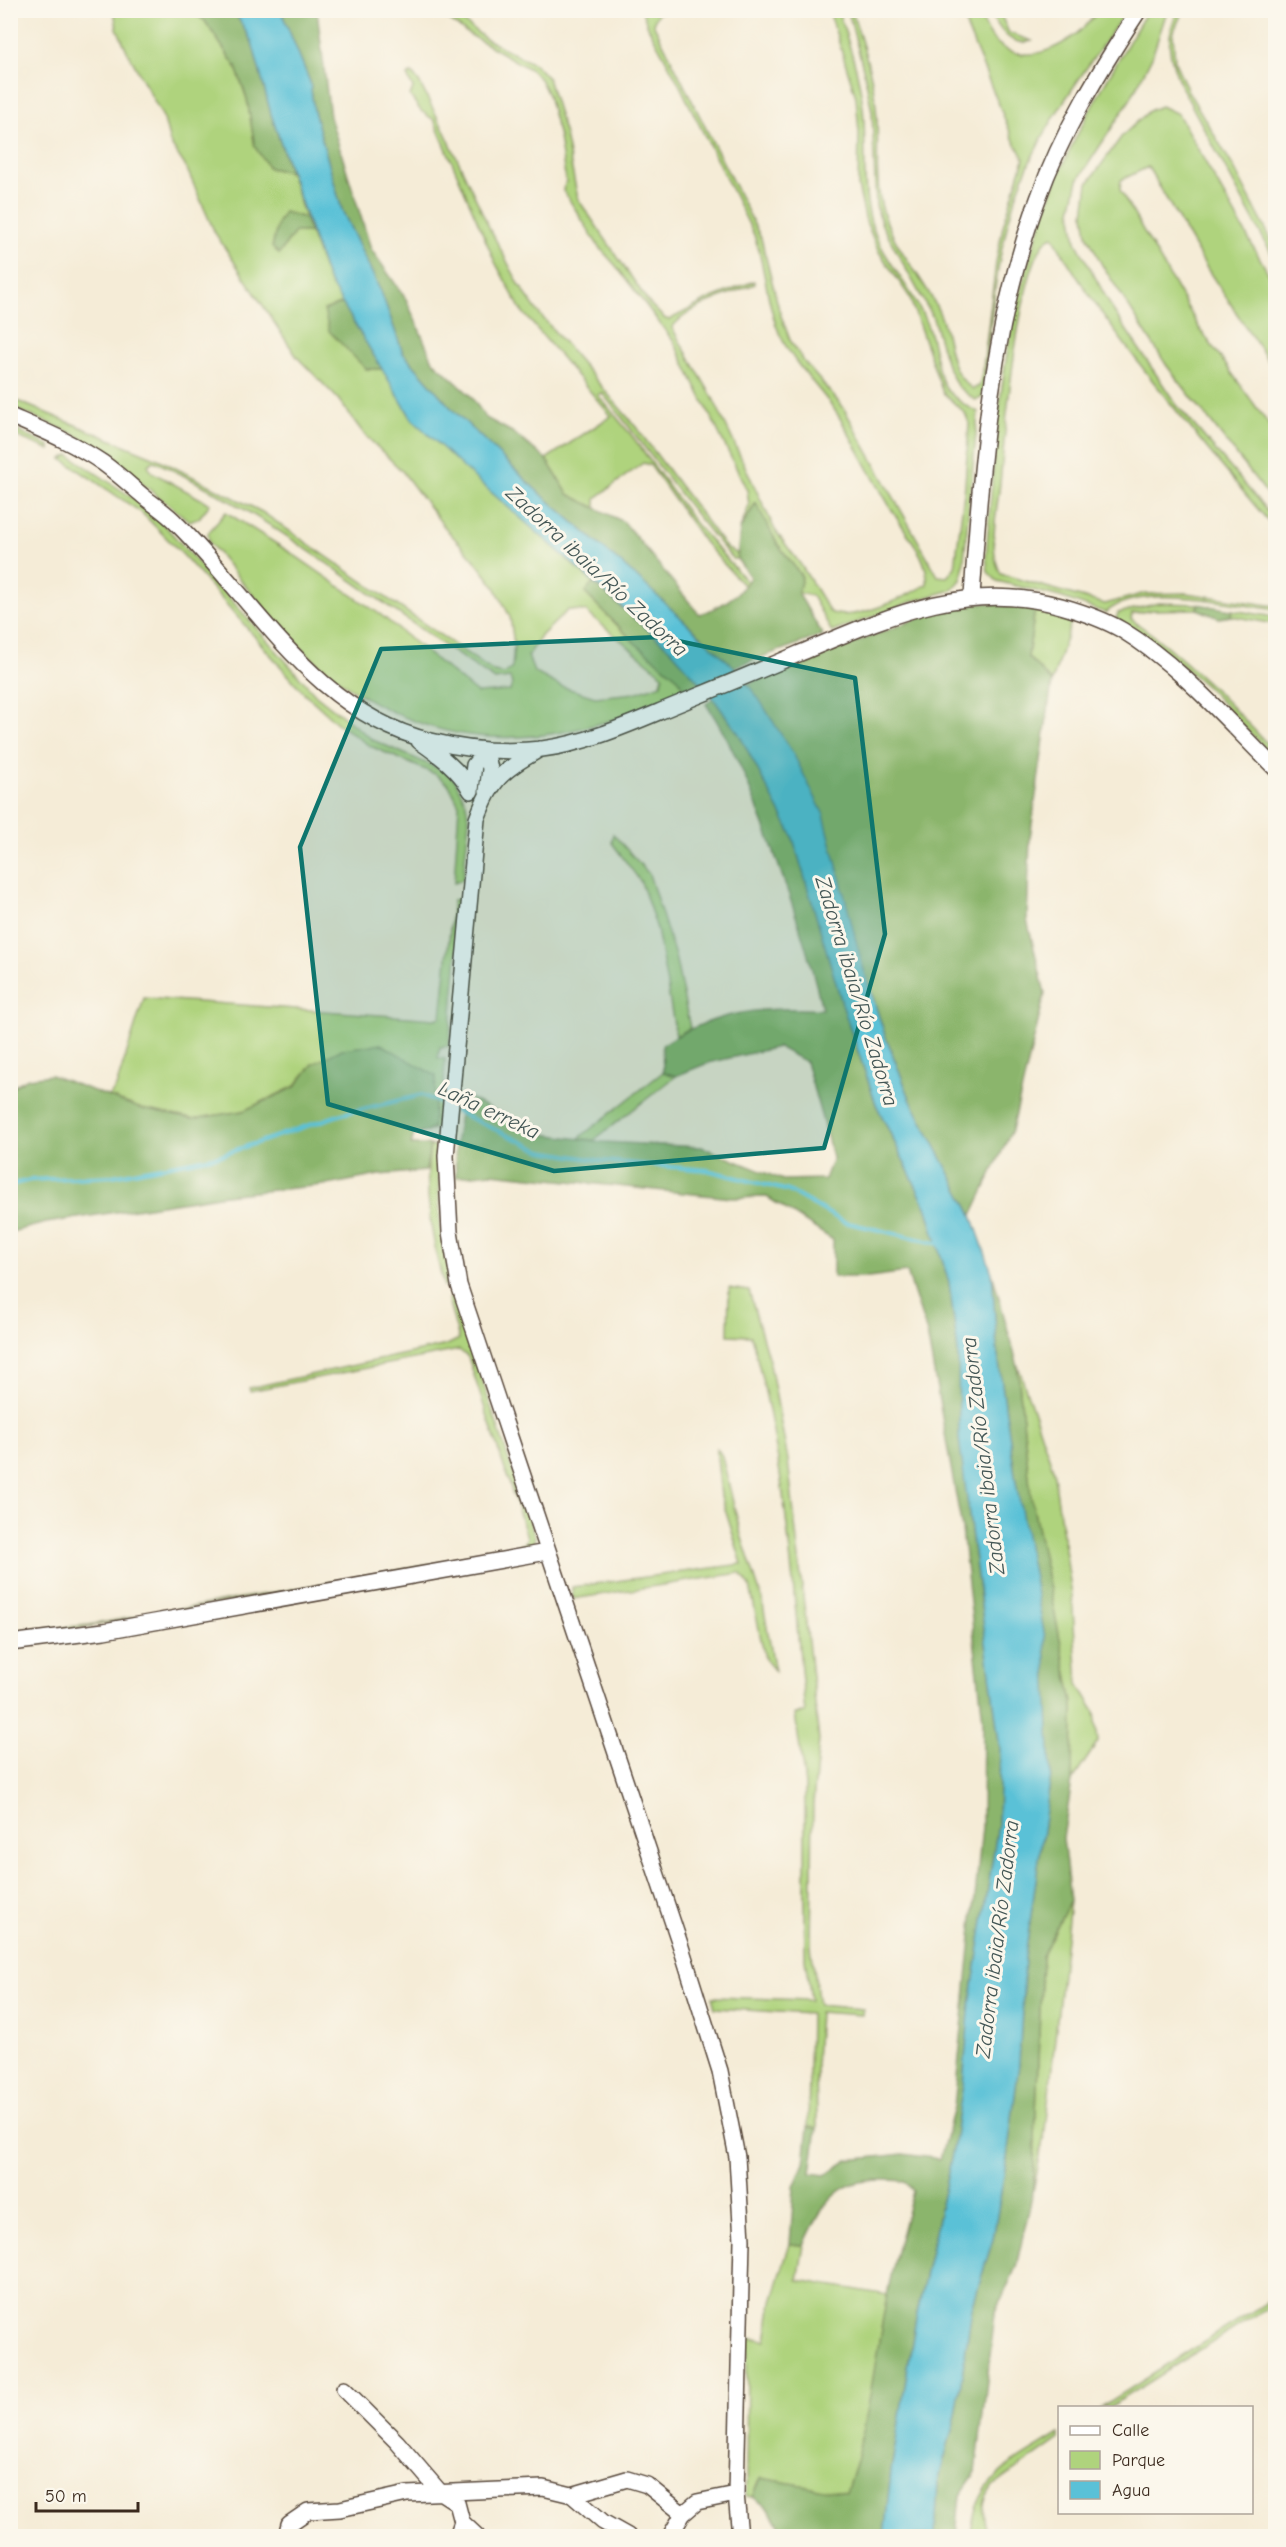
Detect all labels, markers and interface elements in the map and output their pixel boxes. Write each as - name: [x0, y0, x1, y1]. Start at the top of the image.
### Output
- water label: Zadorra ibaia/Río Zadorra: [501, 480, 693, 661]
- water label: Zadorra ibaia/Río Zadorra: [810, 872, 903, 1109]
- water label: Laña erreka: [435, 1076, 544, 1144]
- water label: Zadorra ibaia/Río Zadorra: [957, 1336, 1010, 1577]
- water label: Zadorra ibaia/Río Zadorra: [970, 1819, 1023, 2060]
- legend: [1058, 2406, 1253, 2514]
- text: Calle: [1112, 2420, 1149, 2441]
- text: Parque: [1112, 2450, 1165, 2471]
- scale bar: [36, 2475, 138, 2513]
- text: Agua: [1112, 2480, 1150, 2501]
- text: 50 m: [45, 2486, 87, 2507]

